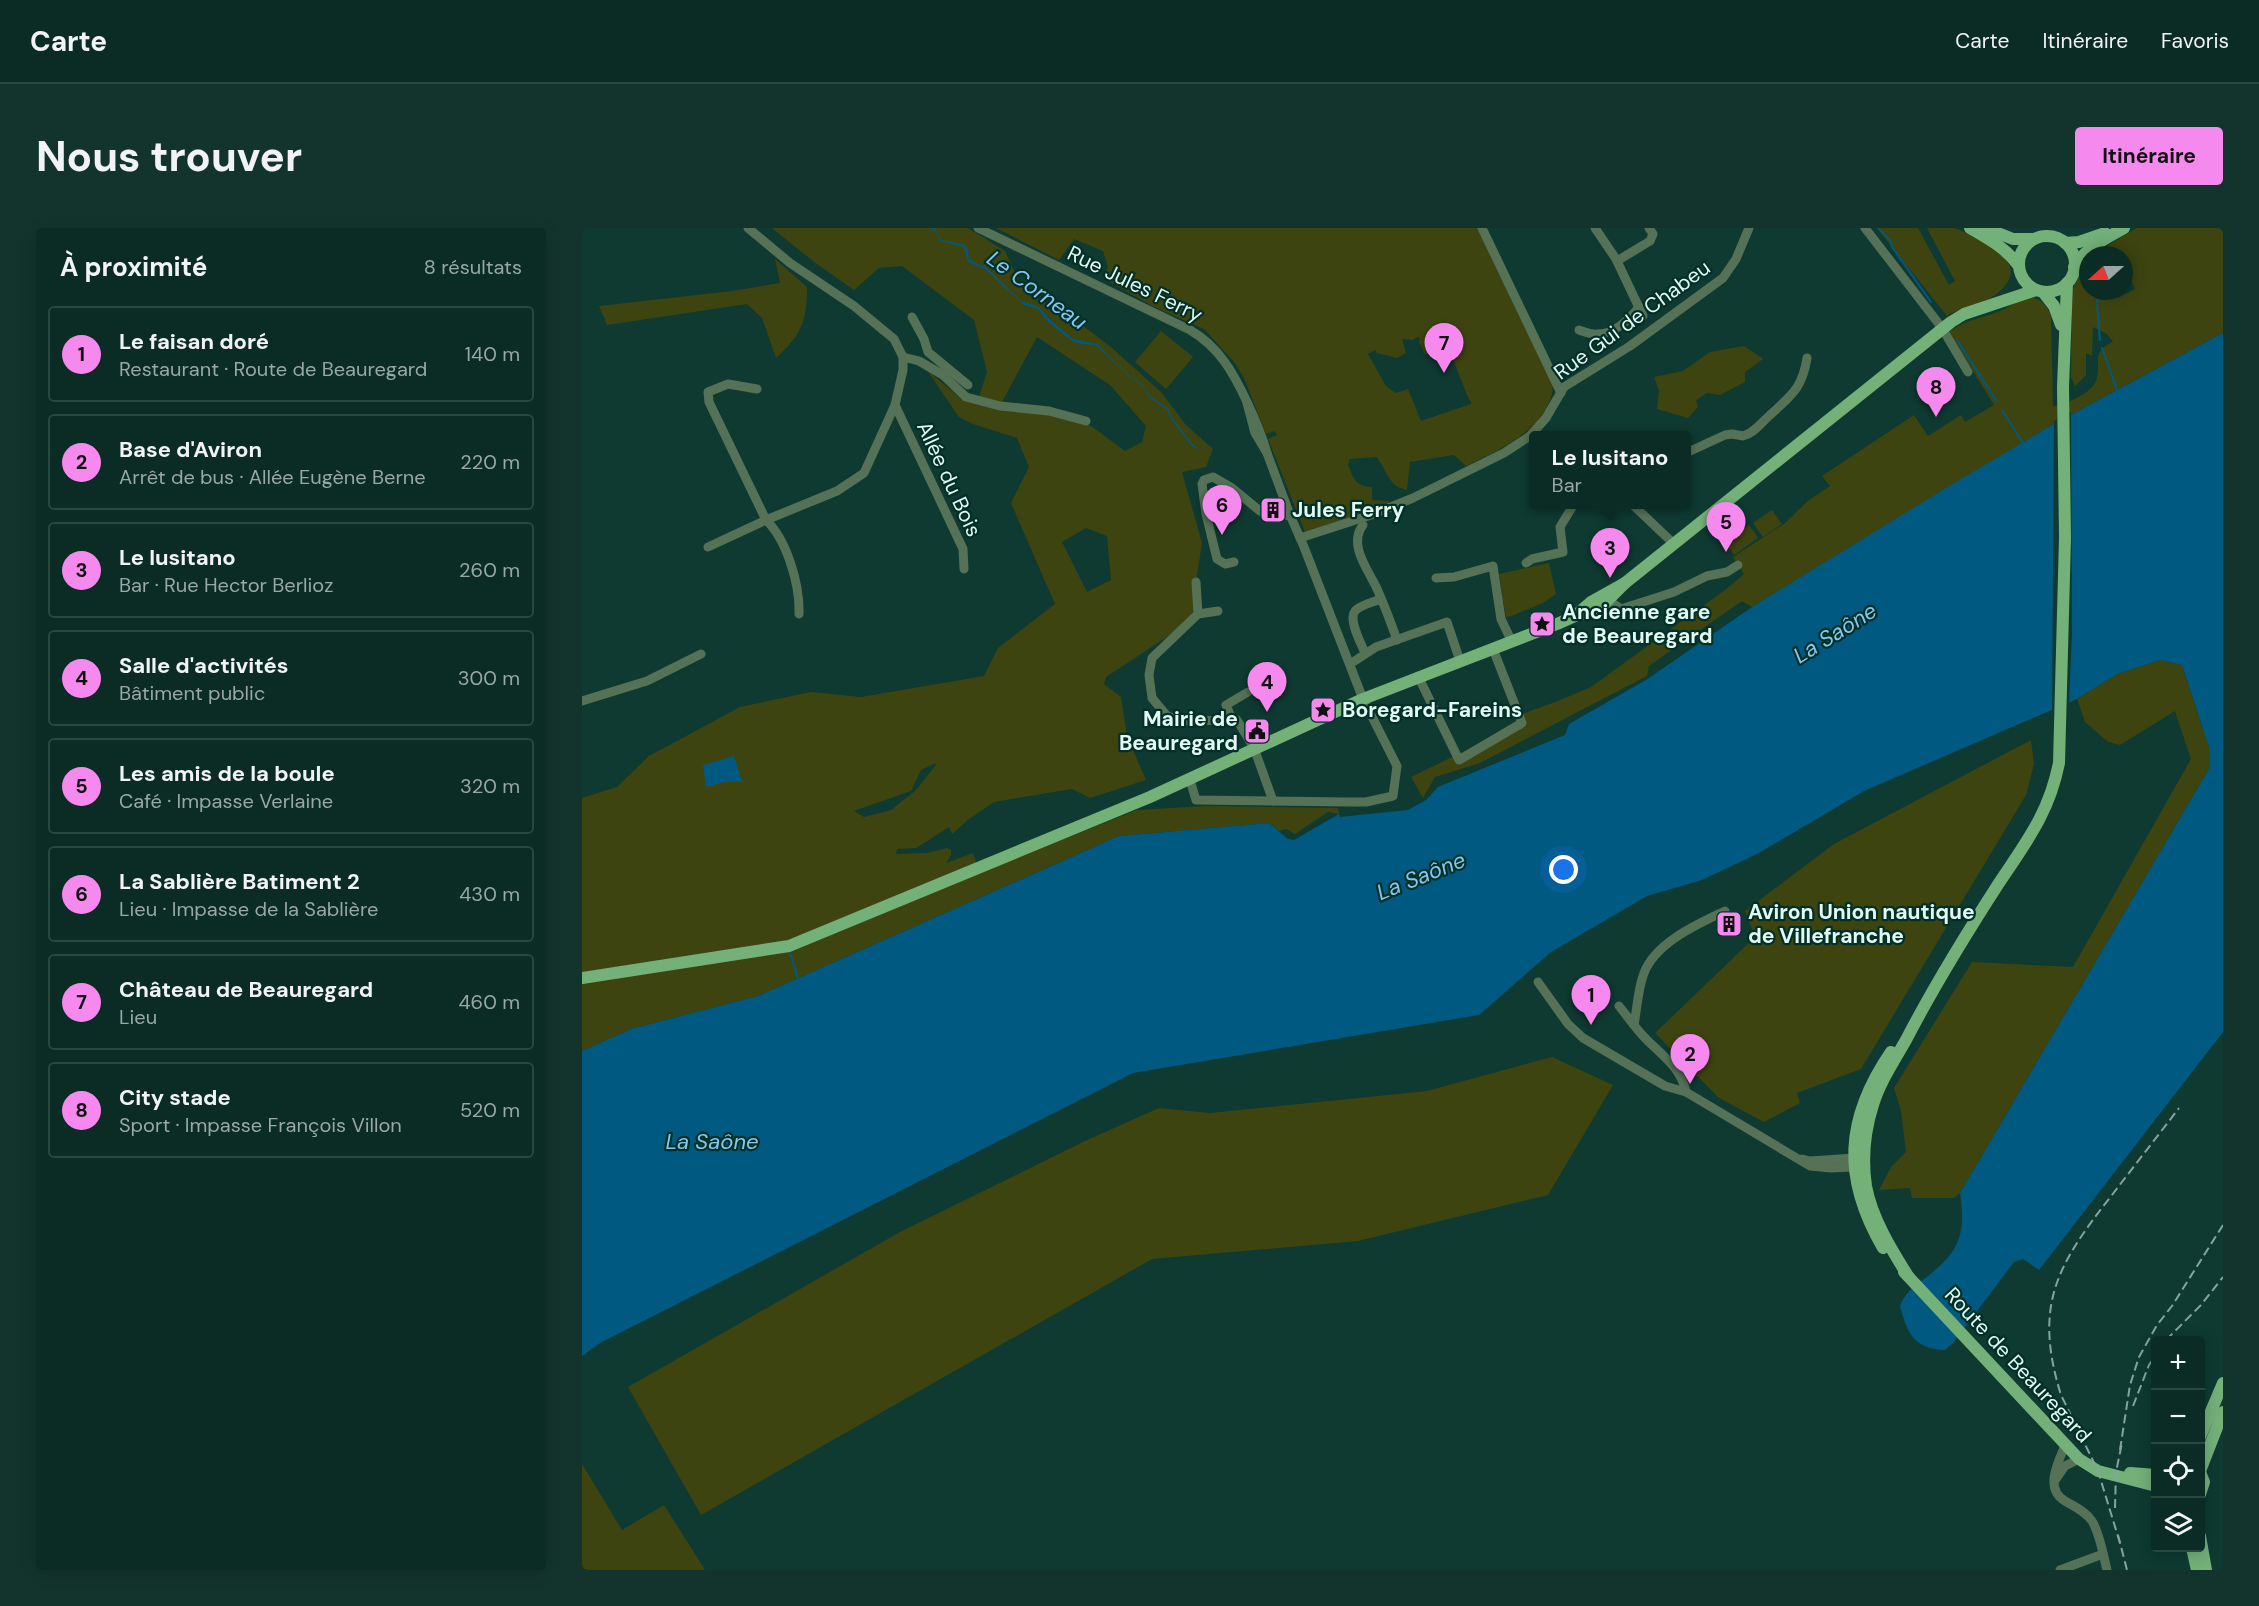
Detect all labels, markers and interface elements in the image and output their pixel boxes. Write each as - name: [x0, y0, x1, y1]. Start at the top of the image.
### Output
- text: Carte: [30, 23, 107, 60]
- text: Carte: [1955, 27, 2009, 55]
- text: Itinéraire: [2042, 27, 2128, 55]
- text: Favoris: [2161, 27, 2229, 55]
- button: Itinéraire: [2075, 127, 2223, 185]
- text: Nous trouver: [36, 129, 302, 184]
- street label: Rue Jules Ferry: [1063, 239, 1208, 329]
- water label: Le Corneau: [981, 244, 1093, 336]
- north arrow: [2079, 246, 2133, 300]
- text: À proximité: [60, 250, 207, 284]
- text: 8 résultats: [424, 254, 522, 280]
- street label: Rue Gui de Chabeu: [1548, 254, 1716, 386]
- pin: 7: [1424, 324, 1464, 373]
- text: Le faisan doré: [119, 327, 269, 356]
- text: 1: [78, 341, 85, 367]
- text: 140 m: [465, 341, 520, 367]
- text: Restaurant · Route de Beauregard: [119, 356, 427, 382]
- pin: 8: [1916, 368, 1956, 417]
- street label: Allée du Bois: [910, 417, 988, 541]
- popup: [1529, 431, 1691, 509]
- text: Base d'Aviron: [119, 435, 262, 464]
- text: Le lusitano: [1552, 443, 1668, 472]
- text: 2: [76, 449, 87, 475]
- text: 220 m: [460, 449, 520, 475]
- text: Arrêt de bus · Allée Eugène Berne: [119, 464, 426, 490]
- text: Bar: [1552, 472, 1582, 498]
- pin: 6: [1202, 486, 1242, 535]
- building icon: Jules Ferry: [1258, 495, 1288, 525]
- place label: Jules Ferry: [1292, 496, 1405, 524]
- pin: 5: [1706, 502, 1746, 552]
- pin: 3: [1590, 528, 1630, 578]
- text: Le lusitano: [119, 543, 236, 572]
- text: 3: [75, 557, 88, 583]
- text: 260 m: [459, 557, 520, 583]
- text: Bar · Rue Hector Berlioz: [119, 572, 333, 598]
- water label: La Saône: [1788, 596, 1882, 670]
- place label: Ancienne gare de Beauregard: [1562, 598, 1712, 650]
- place icon: Ancienne gare de Beauregard: [1527, 609, 1557, 639]
- text: Salle d'activités: [119, 651, 288, 680]
- pin: 4: [1248, 662, 1286, 712]
- text: 4: [75, 665, 88, 691]
- text: 300 m: [458, 665, 520, 691]
- text: Bâtiment public: [119, 680, 265, 706]
- place icon: Boregard-Fareins: [1308, 695, 1338, 725]
- place label: Boregard-Fareins: [1342, 696, 1522, 724]
- place label: Mairie de Beauregard: [1119, 705, 1238, 757]
- public building icon: Mairie de Beauregard: [1242, 716, 1272, 746]
- text: Les amis de la boule: [119, 759, 335, 788]
- text: 5: [75, 773, 88, 799]
- text: 320 m: [460, 773, 520, 799]
- text: Café · Impasse Verlaine: [119, 788, 333, 814]
- water label: La Saône: [1372, 845, 1470, 907]
- your location: [1549, 855, 1578, 884]
- text: La Sablière Batiment 2: [119, 867, 360, 896]
- text: 6: [75, 881, 88, 907]
- text: 430 m: [459, 881, 520, 907]
- text: Lieu · Impasse de la Sablière: [119, 896, 378, 922]
- place label: Aviron Union nautique de Villefranche: [1748, 898, 1975, 950]
- building icon: Aviron Union nautique de Villefranche: [1714, 909, 1744, 939]
- text: Château de Beauregard: [119, 975, 373, 1004]
- pin: 1: [1572, 976, 1610, 1025]
- text: 7: [76, 989, 87, 1015]
- text: 460 m: [458, 989, 520, 1015]
- text: Lieu: [119, 1004, 157, 1030]
- pin: 2: [1670, 1034, 1710, 1084]
- text: City stade: [119, 1083, 231, 1112]
- text: 8: [75, 1097, 88, 1123]
- text: 520 m: [460, 1097, 520, 1123]
- text: Sport · Impasse François Villon: [119, 1112, 402, 1138]
- water label: La Saône: [665, 1127, 759, 1156]
- street label: Route de Beauregard: [1938, 1281, 2098, 1449]
- map controls: [2151, 1336, 2205, 1552]
- button: +: [2151, 1336, 2205, 1390]
- button: −: [2151, 1390, 2205, 1444]
- button: locate: [2151, 1444, 2205, 1498]
- button: layers: [2151, 1498, 2205, 1552]

